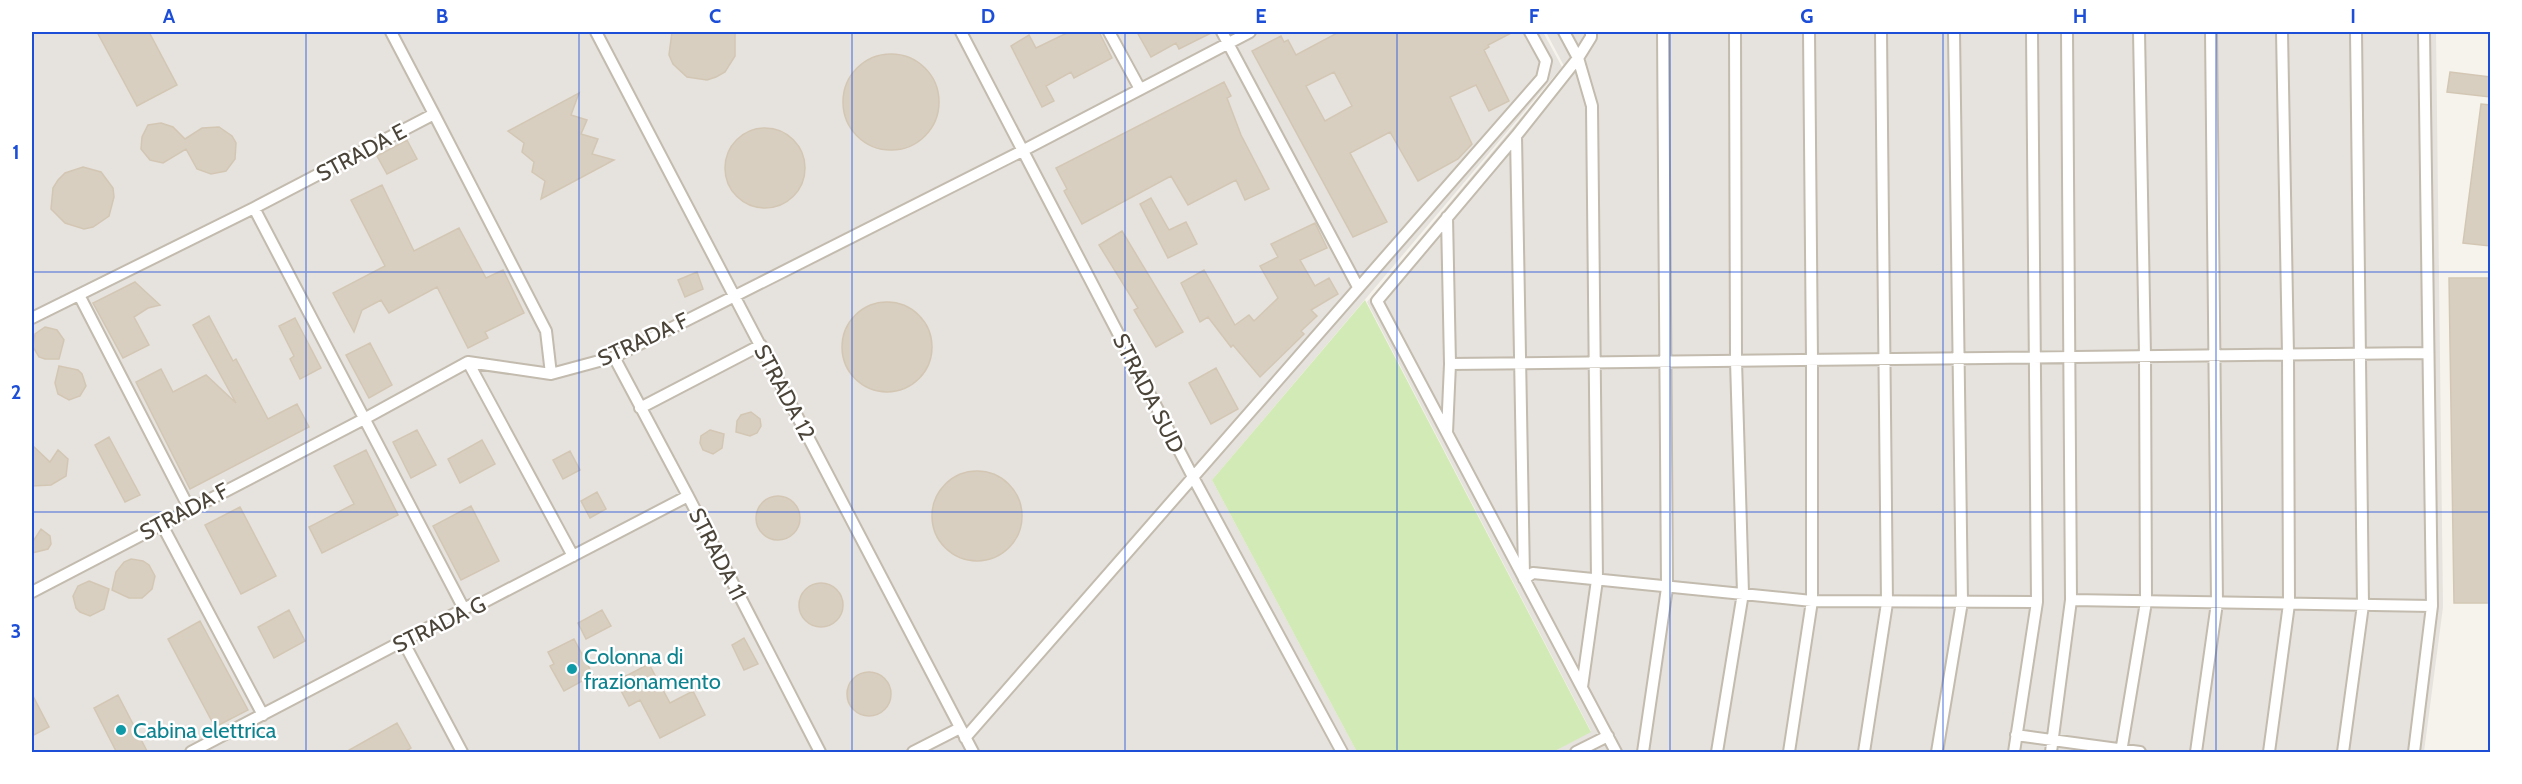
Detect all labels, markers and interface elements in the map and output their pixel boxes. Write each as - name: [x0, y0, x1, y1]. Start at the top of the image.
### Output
- text: A: [163, 4, 176, 28]
- text: B: [436, 4, 448, 28]
- text: C: [709, 4, 721, 28]
- text: D: [981, 4, 995, 28]
- text: E: [1255, 4, 1267, 28]
- text: F: [1529, 4, 1540, 28]
- text: G: [1800, 4, 1814, 28]
- text: H: [2073, 4, 2087, 28]
- text: I: [2350, 4, 2356, 28]
- street label: STRADA E: [312, 118, 411, 187]
- text: 1: [12, 140, 20, 164]
- street label: STRADA F: [593, 306, 693, 372]
- street label: STRADA SUD: [1107, 329, 1190, 457]
- street label: STRADA 12: [748, 340, 821, 445]
- text: 2: [11, 380, 21, 404]
- street label: STRADA F: [135, 476, 234, 546]
- street label: STRADA 11: [683, 504, 752, 605]
- street label: STRADA G: [388, 590, 490, 659]
- text: 3: [11, 619, 21, 643]
- place label: Colonna di frazionamento: [584, 643, 721, 695]
- marker: Colonna di frazionamento: [565, 662, 579, 676]
- place label: Cabina elettrica: [133, 717, 277, 744]
- marker: Cabina elettrica: [114, 723, 128, 737]

